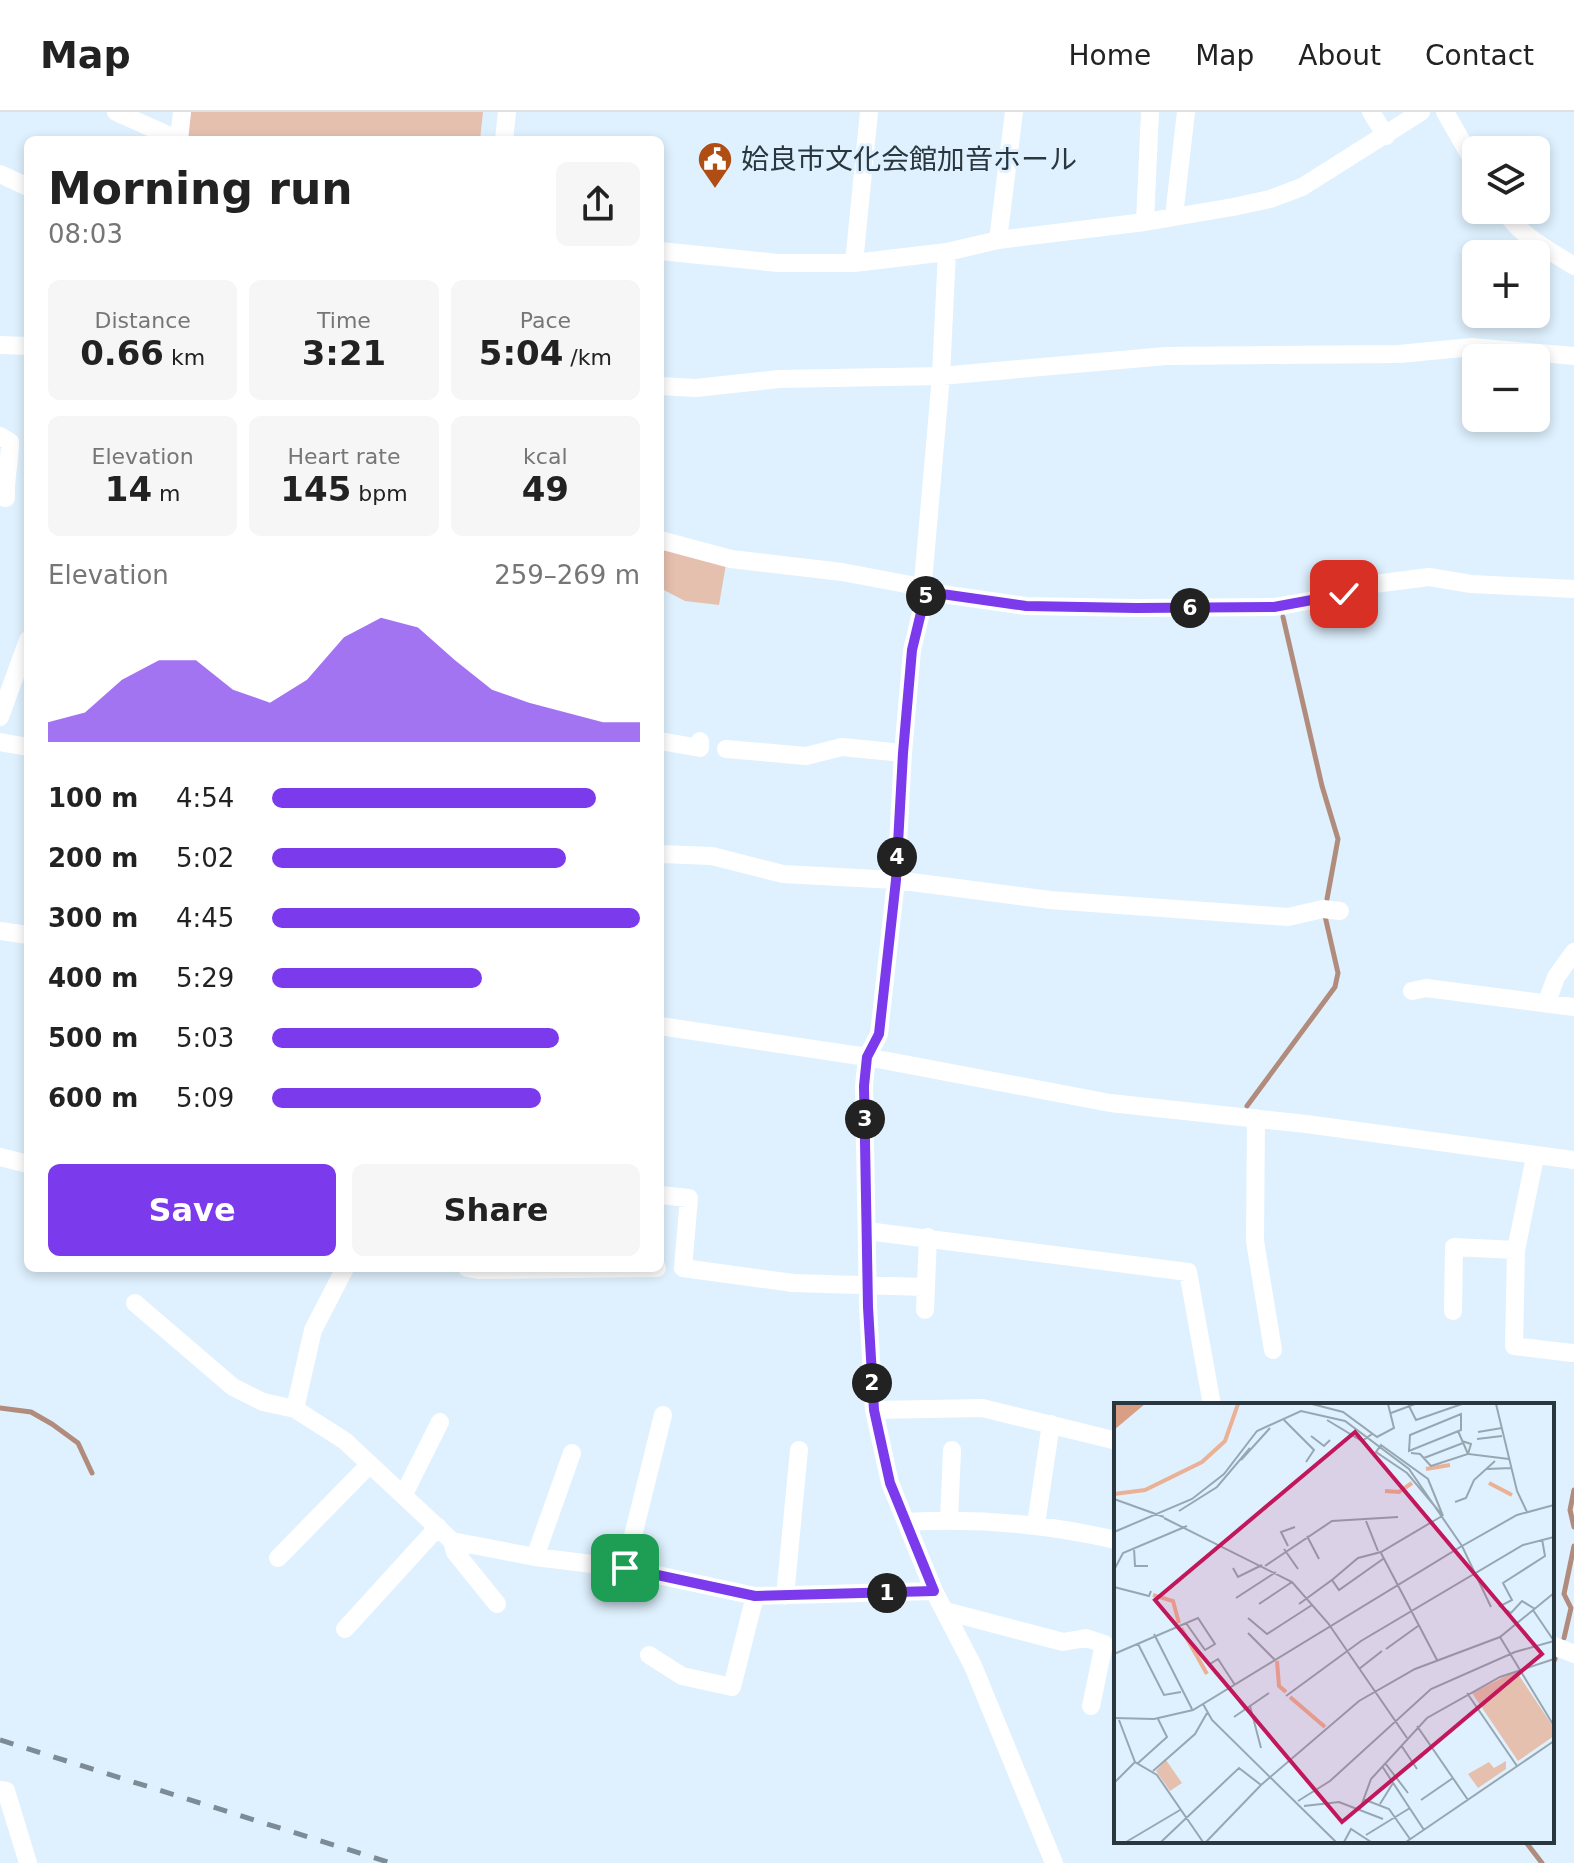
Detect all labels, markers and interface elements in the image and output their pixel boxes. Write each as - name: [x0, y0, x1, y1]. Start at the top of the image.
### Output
- text: Map: [40, 33, 131, 77]
- text: Home: [1068, 39, 1151, 72]
- text: Map: [1195, 39, 1254, 72]
- text: About: [1298, 39, 1381, 72]
- text: Contact: [1425, 39, 1534, 72]
- map controls: [1462, 136, 1550, 432]
- button: layers: [1462, 136, 1550, 224]
- public building icon: 姶良市文化会館加音ホール: [696, 140, 734, 190]
- place label: 姶良市文化会館加音ホール: [741, 143, 1077, 176]
- button: share: [556, 162, 640, 246]
- text: Morning run: [48, 163, 353, 214]
- text: 08:03: [48, 219, 123, 249]
- button: +: [1462, 240, 1550, 328]
- text: Distance: [95, 308, 191, 333]
- text: Time: [317, 308, 371, 333]
- text: Pace: [520, 308, 571, 333]
- text: 0.66: [80, 333, 164, 373]
- text: 3:21: [302, 333, 386, 373]
- text: 5:04: [479, 333, 563, 373]
- button: −: [1462, 344, 1550, 432]
- text: km: [164, 345, 205, 370]
- text: /km: [563, 345, 612, 370]
- text: Elevation: [92, 444, 194, 469]
- text: Heart rate: [288, 444, 400, 469]
- text: kcal: [523, 444, 568, 469]
- text: 14: [105, 469, 152, 509]
- text: 145: [280, 469, 351, 509]
- text: 49: [522, 469, 569, 509]
- text: m: [152, 481, 181, 506]
- text: bpm: [351, 481, 408, 506]
- text: Elevation: [48, 560, 169, 590]
- text: 259–269 m: [494, 560, 640, 590]
- pin: [1310, 560, 1378, 628]
- icon: check: [1322, 572, 1366, 616]
- pin: 5: [906, 576, 946, 616]
- text: 5: [918, 583, 934, 608]
- pin: 6: [1170, 588, 1210, 628]
- text: 6: [1182, 595, 1198, 620]
- text: 100 m: [48, 783, 138, 813]
- text: 4:54: [176, 783, 234, 813]
- pin: 4: [877, 837, 917, 877]
- text: 200 m: [48, 843, 138, 873]
- text: 5:02: [176, 843, 234, 873]
- text: 4: [889, 844, 905, 869]
- text: 300 m: [48, 903, 138, 933]
- text: 4:45: [176, 903, 234, 933]
- text: 400 m: [48, 963, 138, 993]
- text: 5:29: [176, 963, 234, 993]
- text: 500 m: [48, 1023, 138, 1053]
- text: 5:03: [176, 1023, 234, 1053]
- text: 600 m: [48, 1083, 138, 1113]
- text: 5:09: [176, 1083, 234, 1113]
- pin: 3: [845, 1099, 885, 1139]
- text: 3: [857, 1106, 873, 1131]
- button: Save: [48, 1164, 336, 1256]
- button: Share: [352, 1164, 640, 1256]
- pin: 2: [852, 1363, 892, 1403]
- text: 2: [864, 1370, 880, 1395]
- inset map: [1114, 1403, 1554, 1843]
- pin: [591, 1534, 659, 1602]
- icon: arrive: [603, 1546, 647, 1590]
- pin: 1: [867, 1573, 907, 1613]
- text: 1: [879, 1580, 895, 1605]

